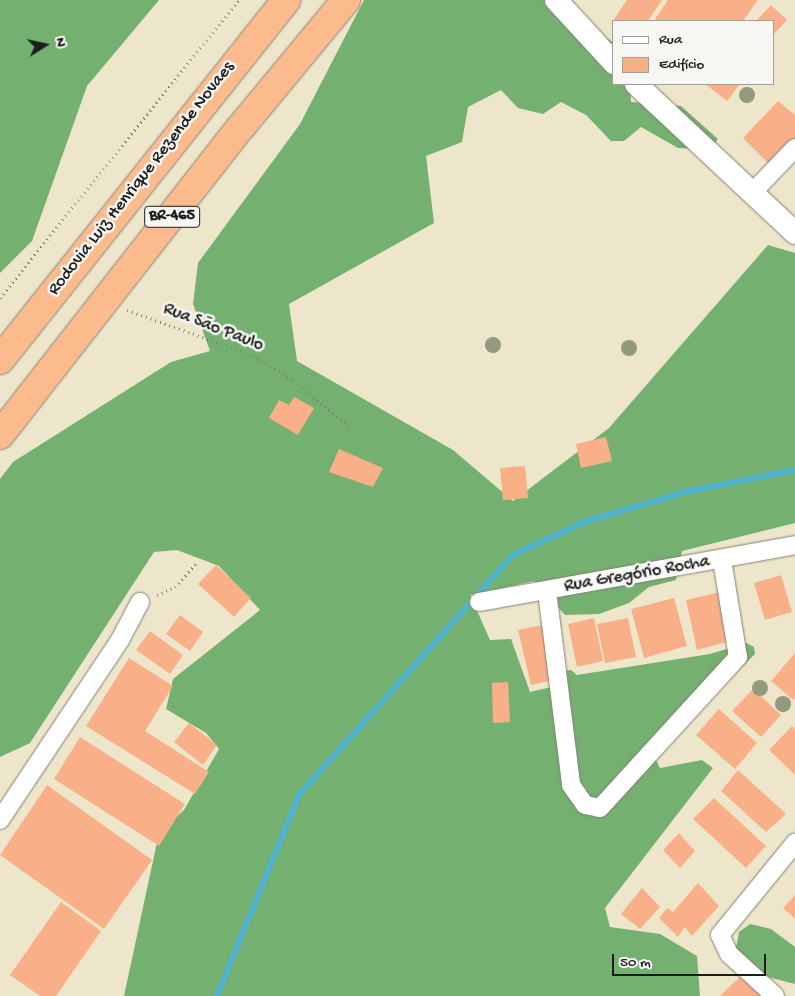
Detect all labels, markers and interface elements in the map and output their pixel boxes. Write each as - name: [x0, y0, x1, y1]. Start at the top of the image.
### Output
- north arrow: [20, 20, 70, 70]
- legend: [612, 20, 775, 85]
- text: Rua: [659, 31, 682, 49]
- text: N: [51, 36, 69, 48]
- text: Edifício: [659, 56, 704, 74]
- street label: Rodovia Luiz Henrique Rezende Novaes: [44, 58, 240, 300]
- road number: BR-465: [143, 203, 201, 230]
- street label: Rua São Paulo: [160, 299, 266, 357]
- street label: Rua Gregório Rocha: [563, 552, 711, 598]
- scale bar: [615, 944, 769, 976]
- text: 50 m: [620, 954, 651, 972]

